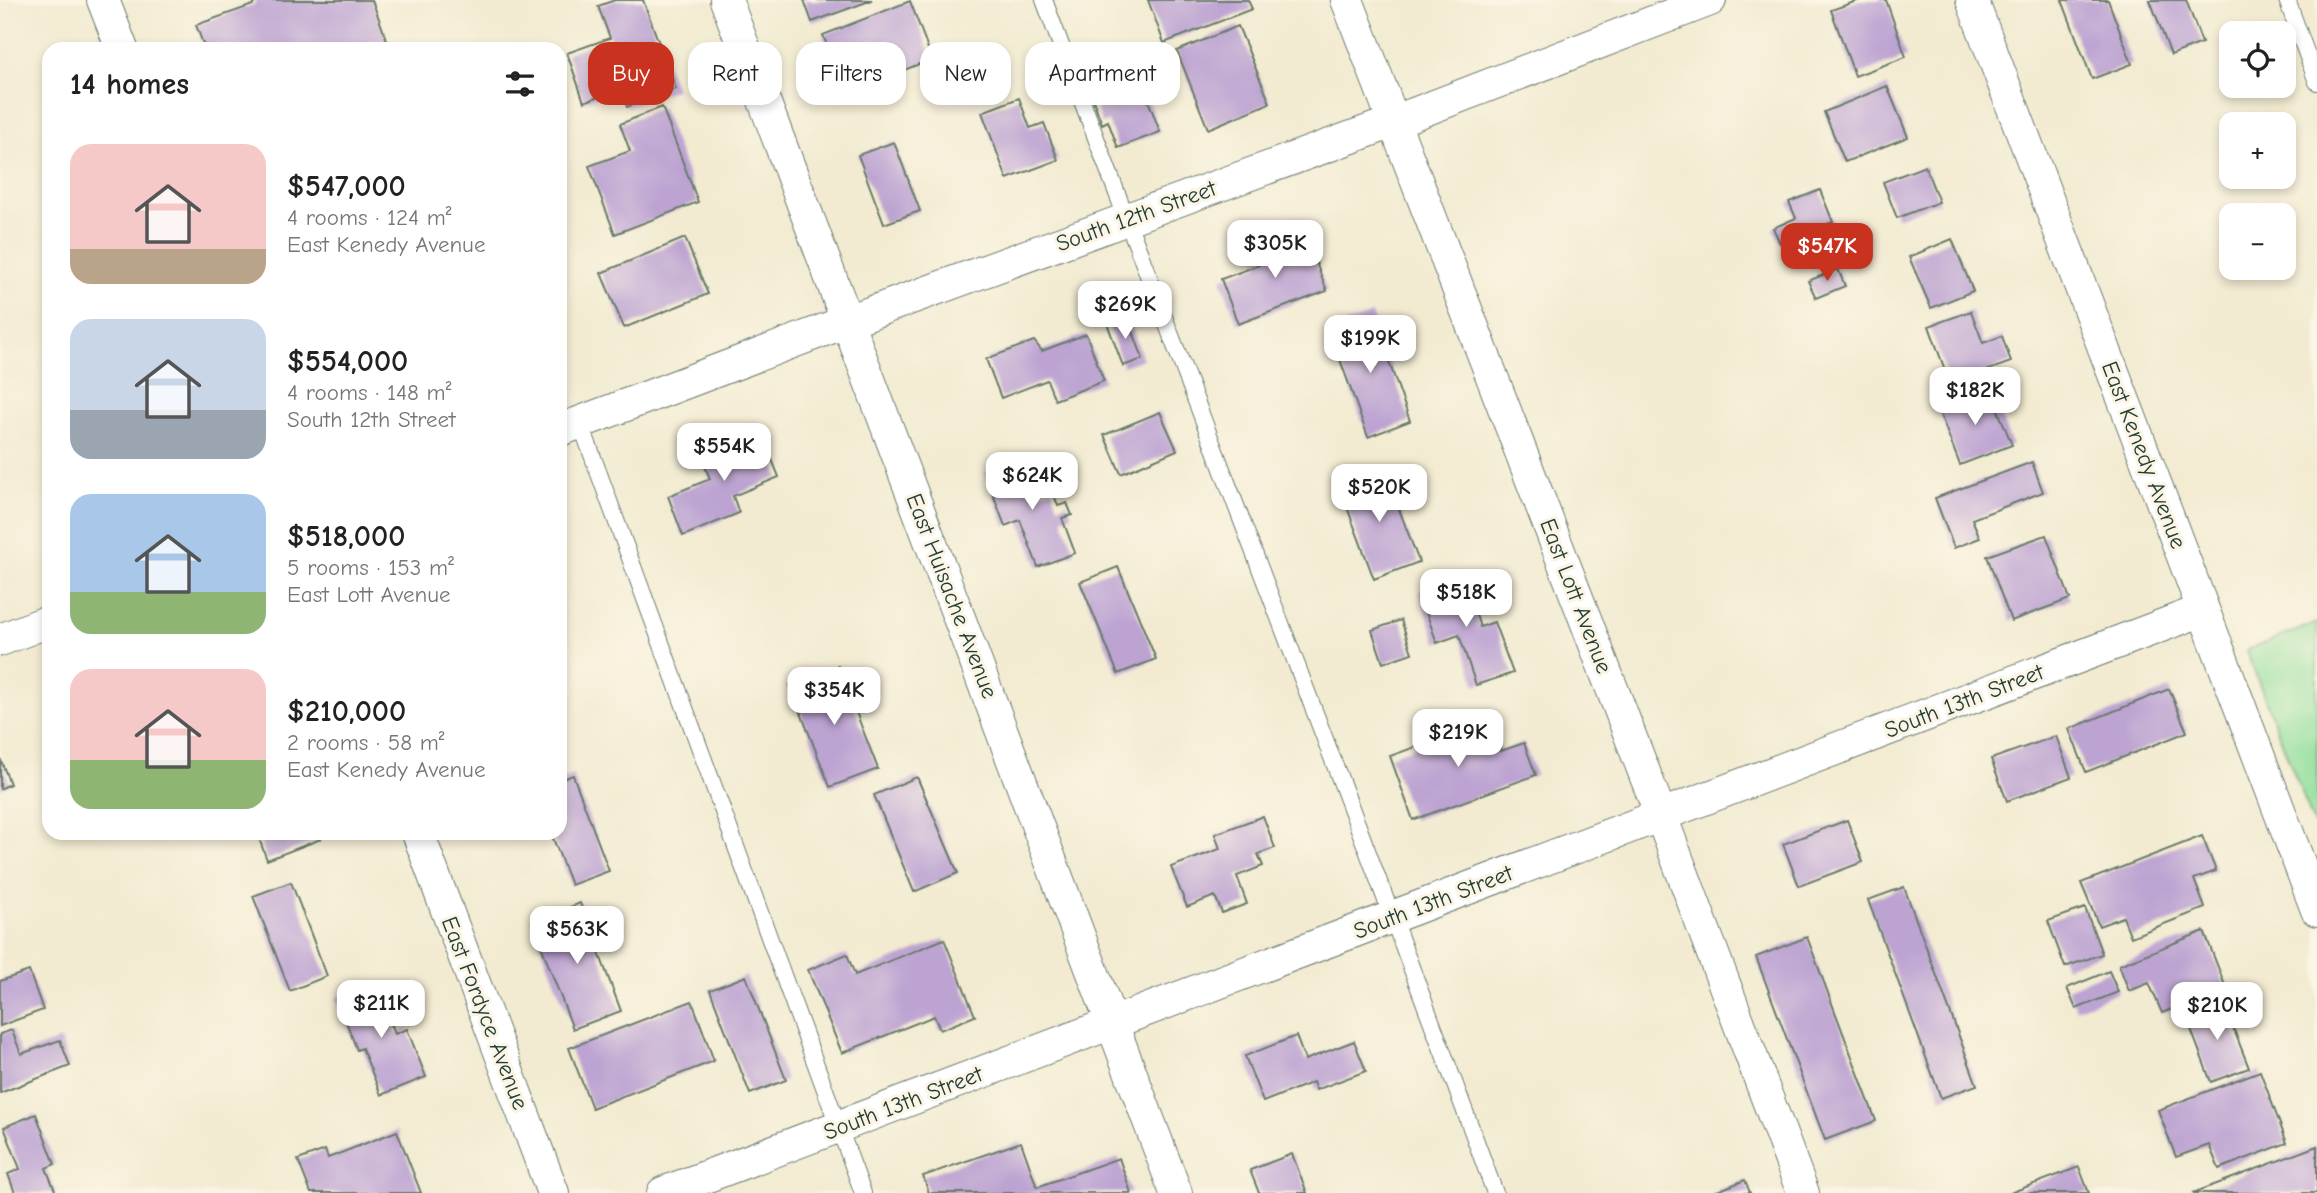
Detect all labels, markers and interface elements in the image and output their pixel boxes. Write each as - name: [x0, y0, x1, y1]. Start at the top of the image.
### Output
- map controls: [2219, 21, 2296, 280]
- button: locate: [2219, 21, 2296, 98]
- chip: Buy: [588, 42, 674, 105]
- chip: Rent: [688, 42, 782, 105]
- chip: Filters: [796, 42, 906, 105]
- chip: New: [920, 42, 1011, 105]
- chip: Apartment: [1025, 42, 1180, 105]
- icon: filters: [501, 65, 539, 103]
- text: 14 homes: [70, 67, 189, 102]
- button: +: [2219, 112, 2296, 189]
- text: $547,000: [287, 169, 406, 204]
- icon: home: [126, 172, 210, 256]
- street label: South 12th Street: [1052, 174, 1221, 258]
- button: −: [2219, 203, 2296, 280]
- text: 4 rooms · 124 m²: [287, 204, 451, 231]
- pin: $305K: [1226, 220, 1324, 280]
- pin: $547K: [1778, 224, 1876, 283]
- text: $305K: [1243, 229, 1307, 256]
- text: East Kenedy Avenue: [287, 231, 485, 258]
- text: $547K: [1797, 232, 1857, 259]
- pin: $269K: [1076, 282, 1174, 341]
- text: $269K: [1094, 290, 1156, 317]
- pin: $199K: [1321, 316, 1419, 375]
- text: $199K: [1340, 324, 1400, 351]
- text: $554,000: [287, 344, 408, 379]
- icon: home: [126, 347, 210, 431]
- street label: East Kenedy Avenue: [2096, 358, 2192, 552]
- pin: $182K: [1926, 368, 2024, 427]
- text: $182K: [1945, 376, 2005, 403]
- text: 4 rooms · 148 m²: [287, 379, 451, 406]
- text: South 12th Street: [287, 406, 456, 433]
- pin: $554K: [675, 424, 773, 483]
- text: $554K: [693, 432, 755, 459]
- pin: $624K: [983, 452, 1081, 512]
- text: $624K: [1002, 461, 1062, 488]
- pin: $520K: [1330, 464, 1428, 524]
- text: $520K: [1347, 473, 1411, 500]
- street label: East Huisache Avenue: [900, 490, 1004, 702]
- street label: East Lott Avenue: [1534, 515, 1618, 677]
- text: $518,000: [287, 519, 405, 554]
- icon: home: [126, 522, 210, 606]
- text: 5 rooms · 153 m²: [287, 554, 454, 581]
- pin: $518K: [1417, 570, 1515, 629]
- text: $518K: [1436, 578, 1496, 605]
- text: East Lott Avenue: [287, 581, 451, 608]
- street label: South 13th Street: [1881, 658, 2049, 744]
- pin: $354K: [785, 668, 883, 727]
- text: $354K: [803, 676, 865, 703]
- text: $210,000: [287, 694, 406, 729]
- icon: home: [126, 697, 210, 781]
- pin: $219K: [1409, 710, 1507, 769]
- text: $219K: [1428, 718, 1488, 745]
- text: 2 rooms · 58 m²: [287, 729, 445, 756]
- text: East Kenedy Avenue: [287, 756, 485, 783]
- street label: South 13th Street: [1350, 859, 1518, 945]
- pin: $563K: [528, 906, 626, 966]
- street label: East Fordyce Avenue: [436, 913, 534, 1113]
- text: $563K: [546, 915, 608, 942]
- pin: $211K: [332, 981, 430, 1040]
- pin: $210K: [2168, 982, 2266, 1042]
- text: $211K: [353, 989, 409, 1016]
- text: $210K: [2187, 991, 2247, 1018]
- street label: South 13th Street: [820, 1060, 988, 1146]

